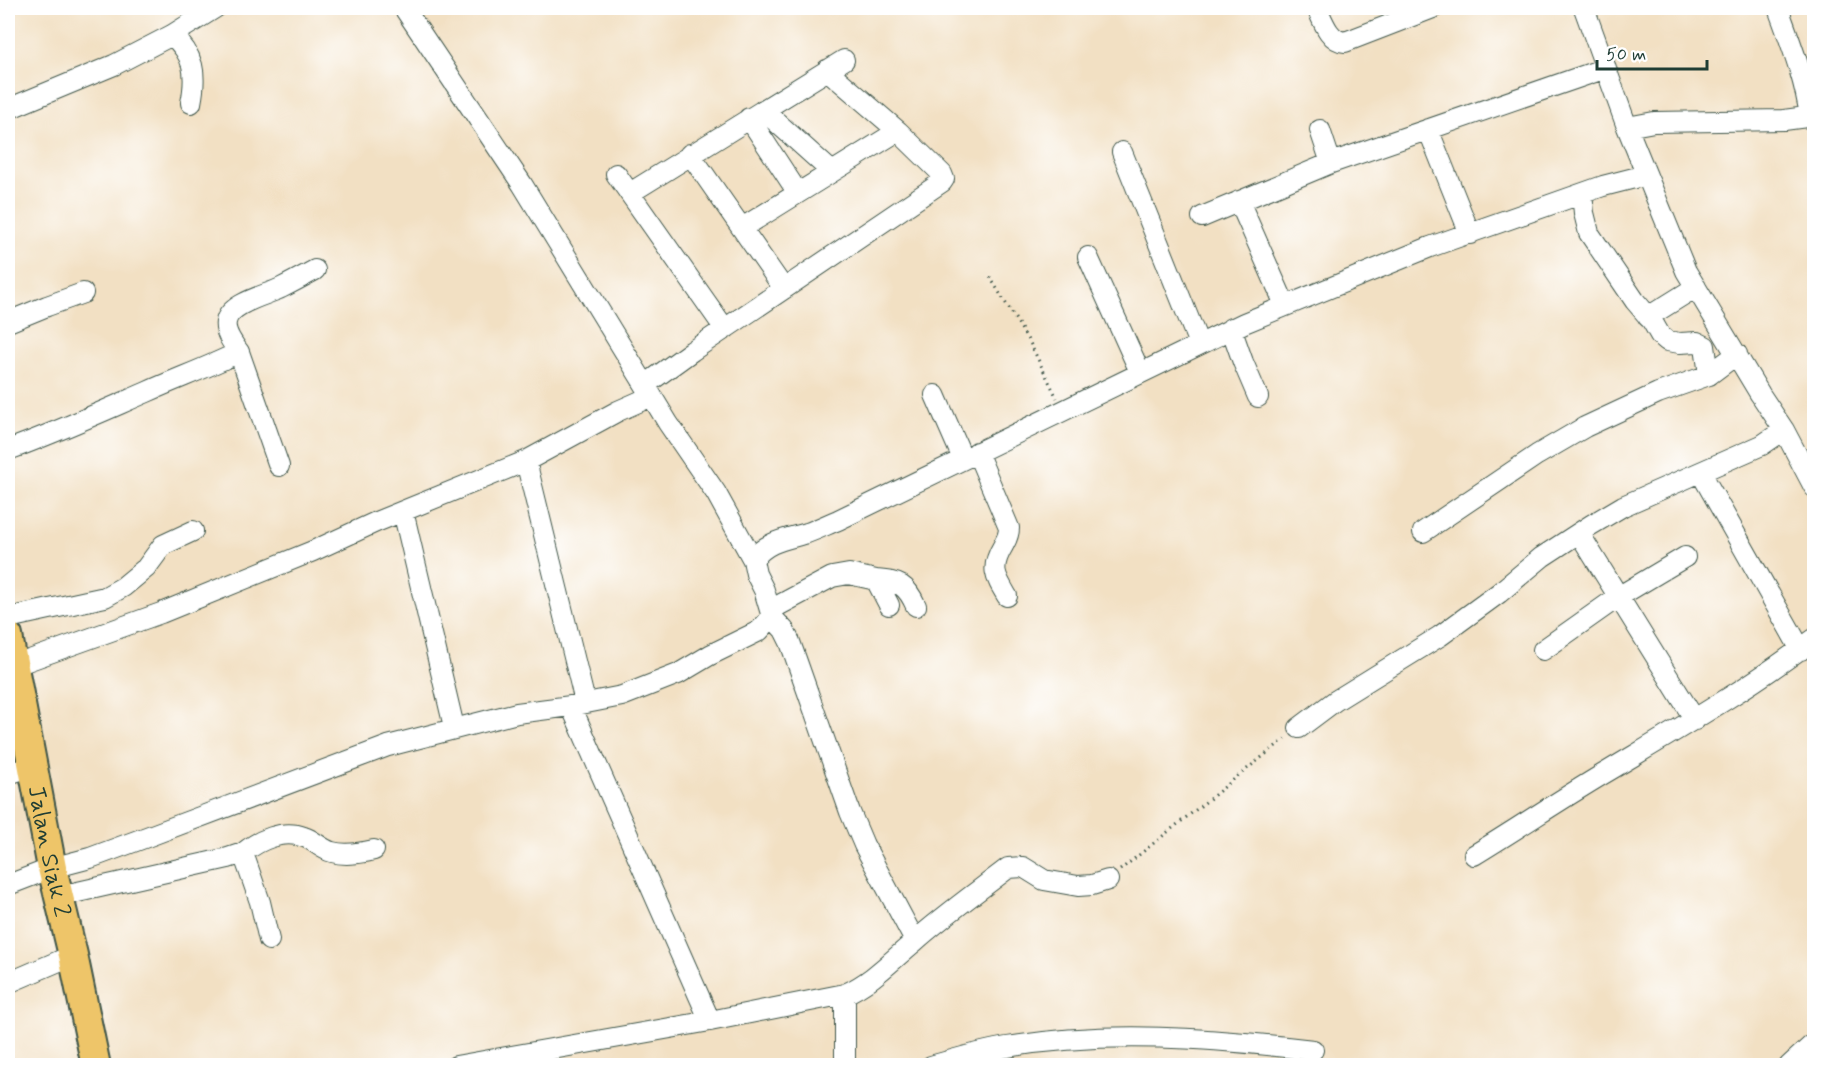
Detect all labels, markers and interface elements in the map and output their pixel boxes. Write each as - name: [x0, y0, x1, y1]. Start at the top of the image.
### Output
- scale bar: [1597, 33, 1706, 71]
- text: 50 m: [1606, 43, 1646, 67]
- street label: Jalan Siak 2: [20, 783, 77, 920]

